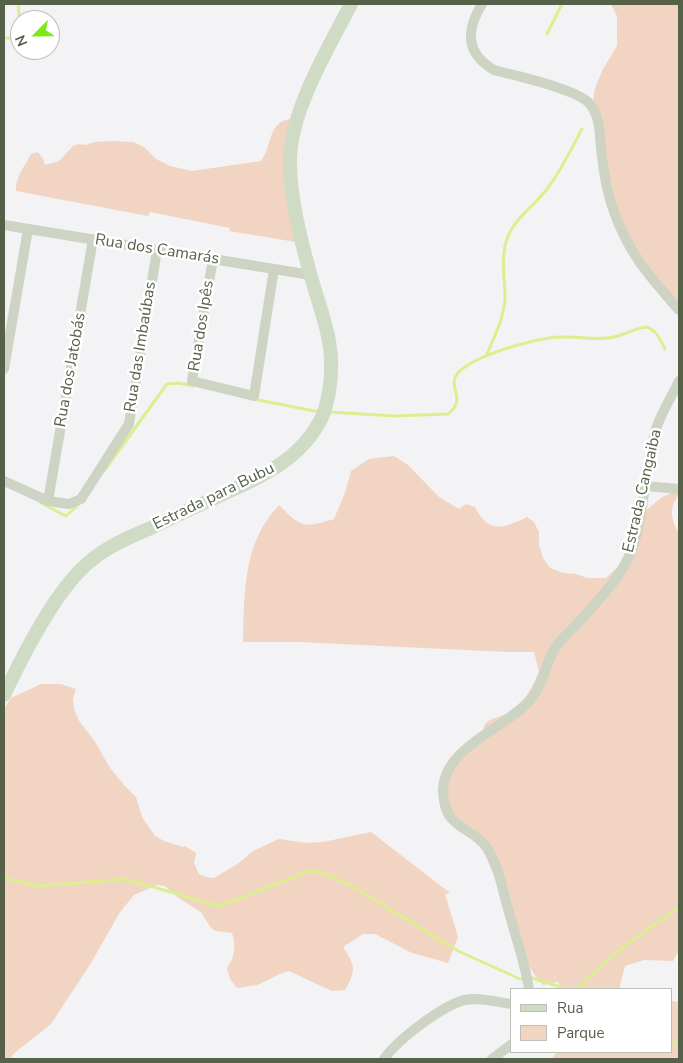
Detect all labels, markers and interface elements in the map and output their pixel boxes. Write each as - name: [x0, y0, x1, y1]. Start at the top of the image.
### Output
- north arrow: [10, 10, 60, 60]
- text: N: [11, 32, 32, 49]
- street label: Rua dos Camarás: [94, 231, 220, 269]
- street label: Rua dos Ipês: [185, 279, 219, 373]
- street label: Rua das Imbaúbas: [121, 280, 161, 414]
- street label: Rua dos Jatobás: [51, 311, 91, 429]
- street label: Estrada Cangaiba: [619, 427, 667, 555]
- street label: Estrada para Bubu: [150, 459, 278, 535]
- legend: [510, 988, 673, 1053]
- text: Rua: [557, 998, 583, 1018]
- text: Parque: [557, 1023, 605, 1043]

